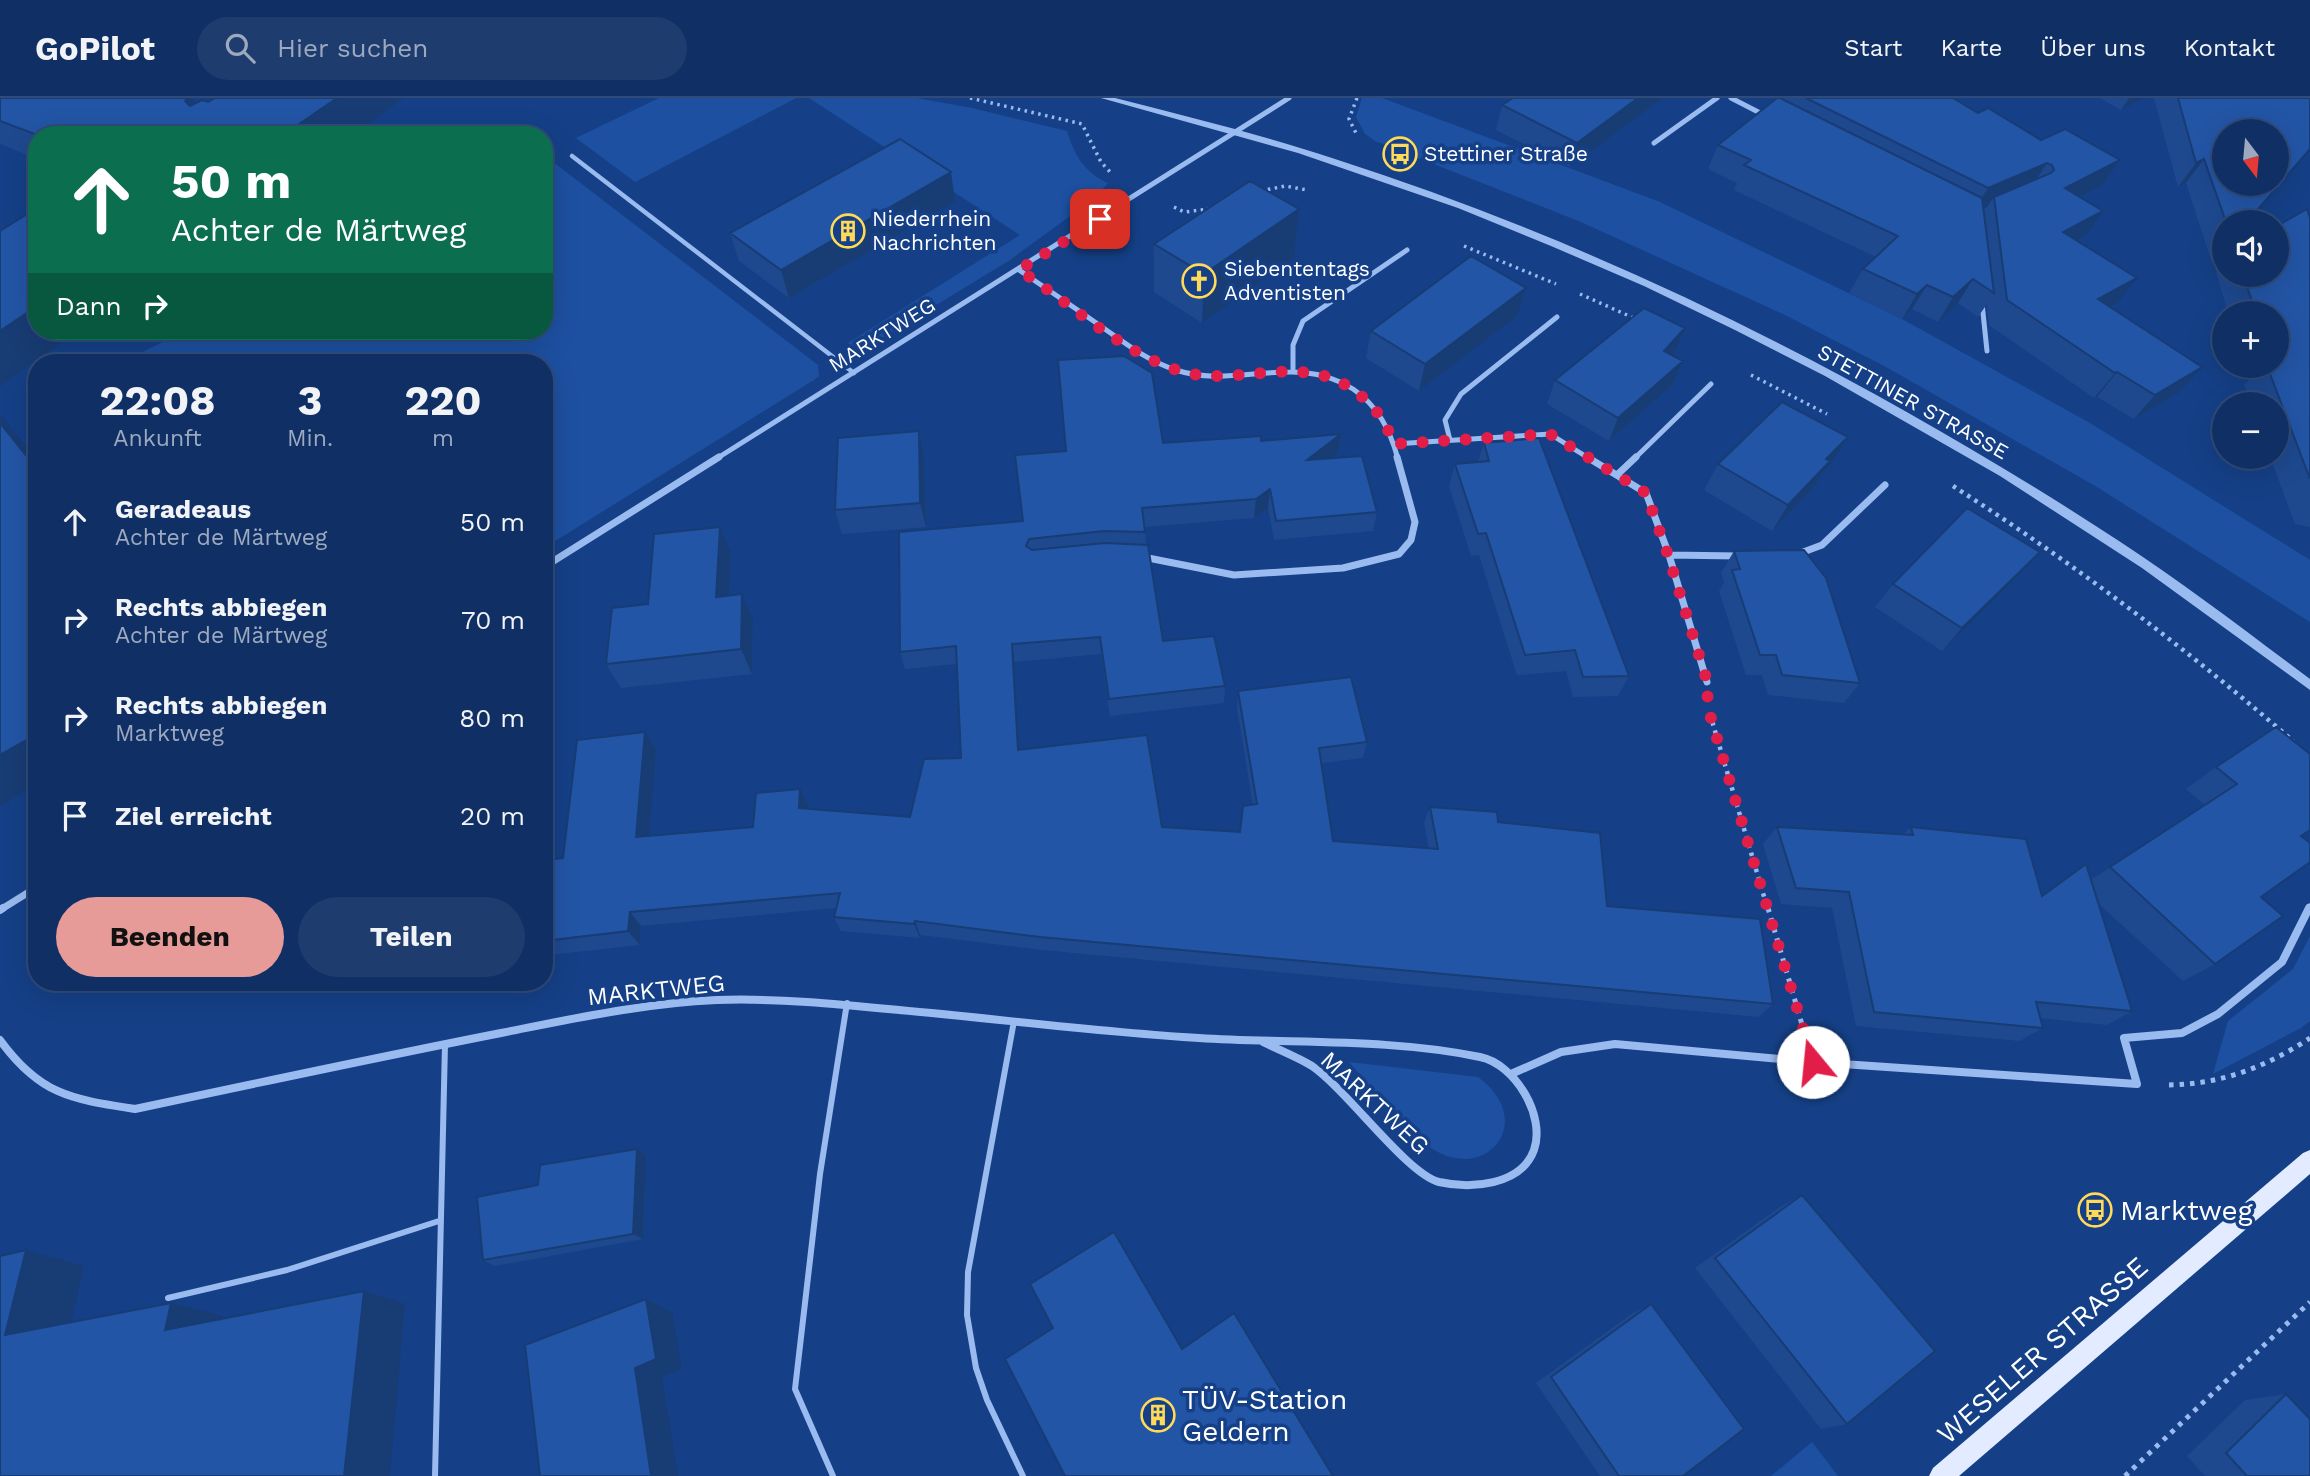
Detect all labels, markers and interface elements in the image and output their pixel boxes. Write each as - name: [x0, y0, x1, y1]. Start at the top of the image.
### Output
- search box: [197, 17, 687, 80]
- text: GoPilot: [35, 29, 155, 68]
- icon: search: [221, 29, 259, 67]
- text: Hier suchen: [277, 33, 428, 63]
- text: Start: [1844, 34, 1902, 62]
- text: Karte: [1940, 34, 2002, 62]
- text: Über uns: [2040, 34, 2146, 62]
- text: Kontakt: [2184, 34, 2275, 62]
- north arrow: [2212, 119, 2289, 196]
- map controls: [2212, 119, 2289, 469]
- bus stop icon: Stettiner Straße: [1381, 135, 1419, 173]
- place label: Stettiner Straße: [1424, 141, 1588, 166]
- text: 50 m: [171, 152, 291, 210]
- icon: ahead: [56, 154, 147, 245]
- pin: [1070, 189, 1130, 249]
- icon: arrive: [1081, 200, 1119, 238]
- place label: Niederrhein Nachrichten: [872, 206, 997, 255]
- button: sound: [2212, 210, 2289, 287]
- text: Achter de Märtweg: [171, 211, 466, 249]
- building icon: Niederrhein Nachrichten: [829, 212, 867, 250]
- place label: Siebententags Adventisten: [1224, 256, 1370, 305]
- church icon: Siebententags Adventisten: [1180, 262, 1218, 300]
- icon: right: [136, 287, 174, 325]
- text: Dann: [56, 291, 122, 321]
- street label: MARKTWEG: [824, 292, 940, 377]
- button: +: [2212, 301, 2289, 378]
- street label: STETTINER STRASSE: [1814, 339, 2013, 464]
- text: 22:08: [99, 376, 216, 425]
- text: 3: [298, 376, 322, 425]
- text: 220: [404, 376, 482, 425]
- button: −: [2212, 392, 2289, 469]
- text: Ankunft: [113, 425, 202, 452]
- text: Min.: [287, 425, 333, 452]
- text: m: [432, 425, 454, 452]
- text: Geradeaus: [115, 494, 251, 524]
- icon: ahead: [56, 503, 94, 541]
- text: 50 m: [460, 507, 525, 537]
- text: Achter de Märtweg: [115, 524, 327, 551]
- text: Rechts abbiegen: [115, 592, 327, 622]
- icon: right: [56, 601, 94, 639]
- text: 70 m: [461, 605, 525, 635]
- text: Achter de Märtweg: [115, 622, 327, 649]
- text: Rechts abbiegen: [115, 690, 327, 720]
- icon: right: [56, 699, 94, 737]
- text: 80 m: [459, 703, 525, 733]
- text: Marktweg: [115, 720, 224, 747]
- icon: arrive: [56, 797, 94, 835]
- text: Ziel erreicht: [115, 801, 272, 831]
- text: 20 m: [460, 801, 525, 831]
- button: Beenden: [56, 897, 284, 977]
- button: Teilen: [298, 897, 525, 977]
- street label: MARKTWEG: [586, 969, 726, 1011]
- position arrow: [1776, 1025, 1850, 1099]
- street label: MARKTWEG: [1315, 1046, 1435, 1160]
- bus stop icon: Marktweg: [2076, 1191, 2114, 1229]
- place label: Marktweg: [2120, 1194, 2253, 1227]
- street label: WESELER STRASSE: [1930, 1250, 2154, 1451]
- place label: TÜV-Station Geldern: [1182, 1383, 1347, 1448]
- building icon: TÜV-Station Geldern: [1139, 1396, 1177, 1434]

